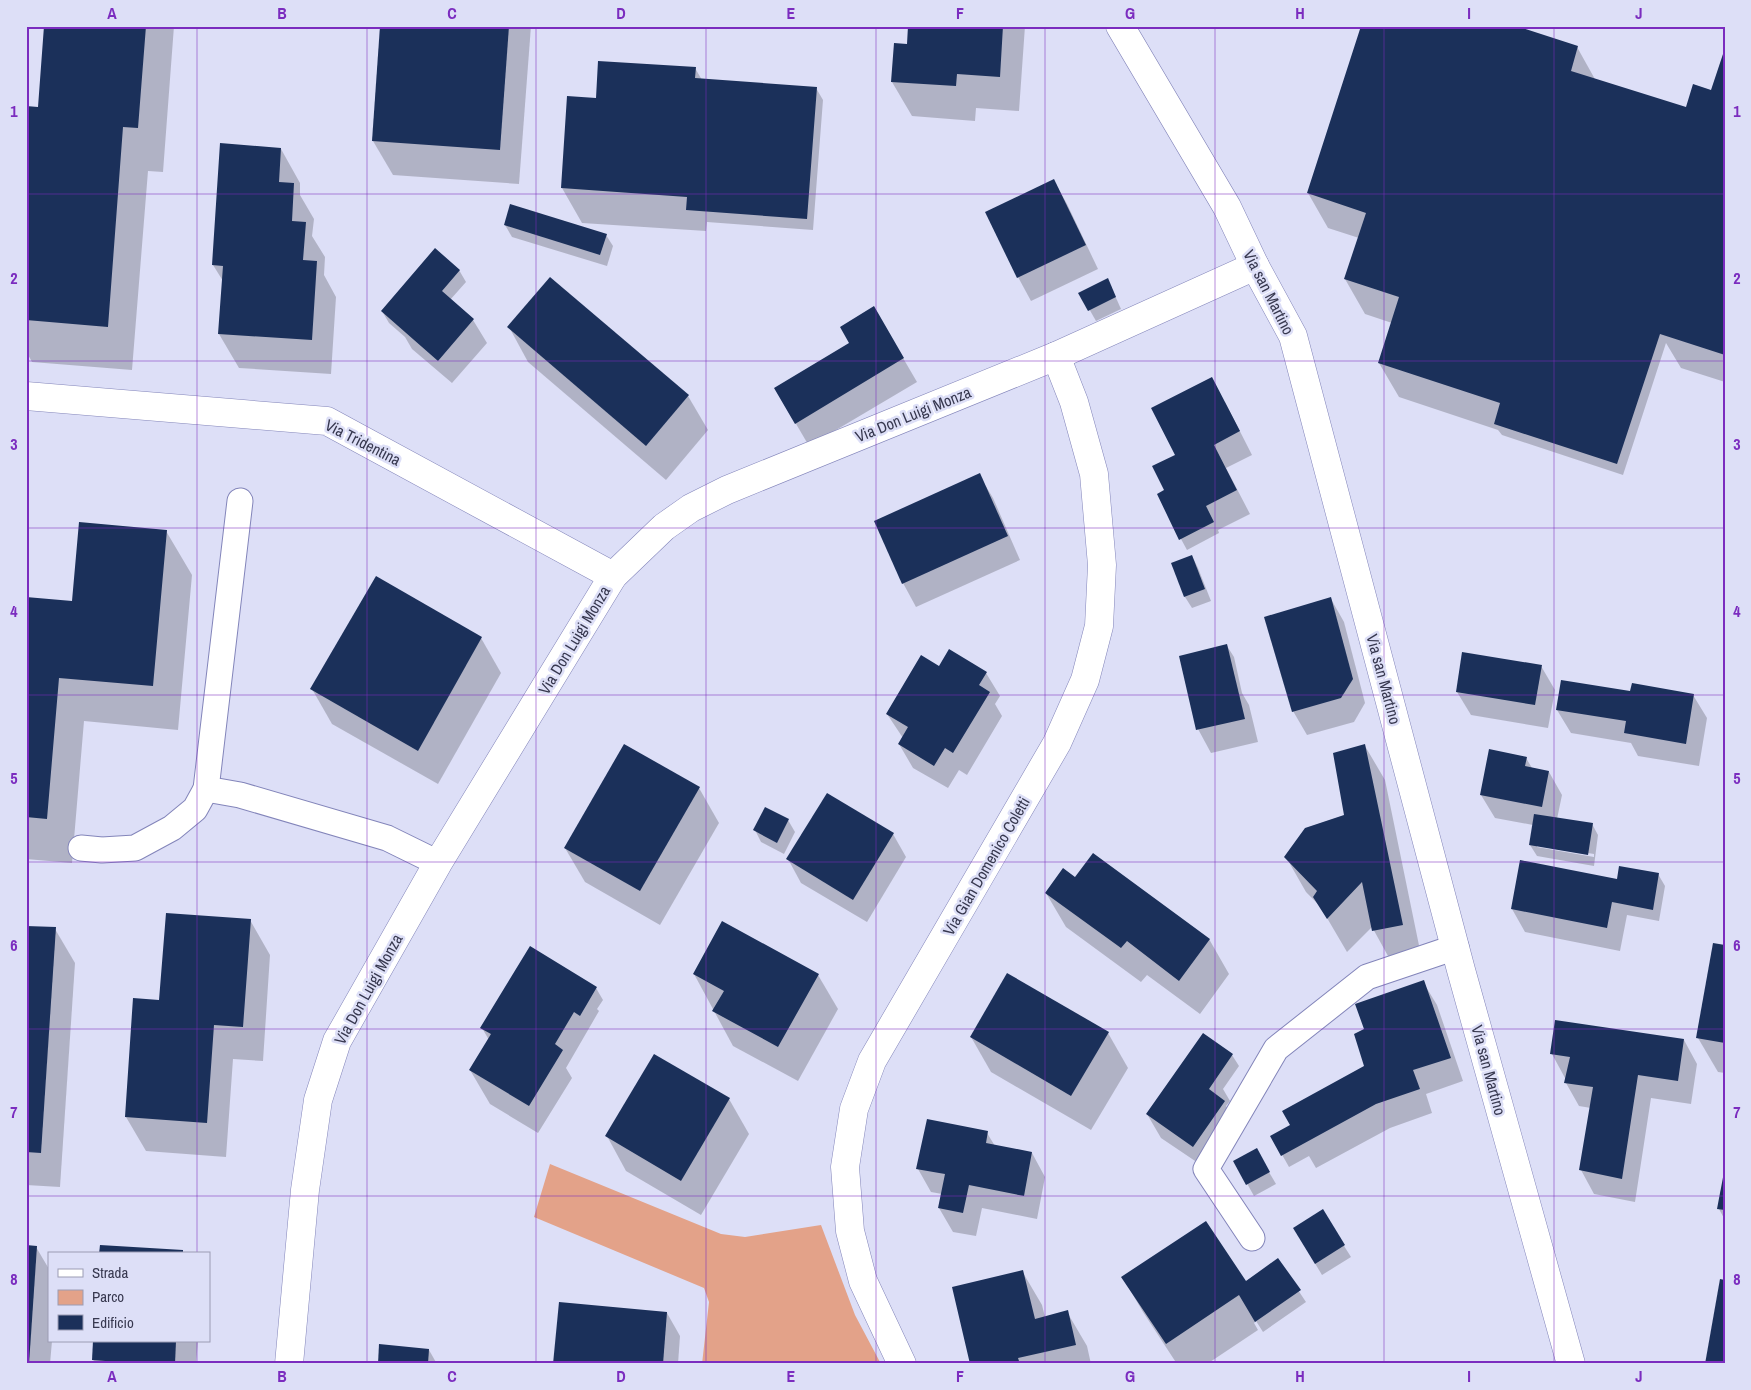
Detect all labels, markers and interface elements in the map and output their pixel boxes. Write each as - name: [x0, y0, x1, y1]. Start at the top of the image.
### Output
- text: A: [107, 2, 117, 24]
- text: B: [277, 2, 287, 24]
- text: C: [447, 2, 457, 24]
- text: D: [616, 2, 626, 24]
- text: E: [787, 2, 796, 24]
- text: F: [956, 2, 964, 24]
- text: G: [1125, 2, 1135, 24]
- text: H: [1295, 2, 1305, 24]
- text: I: [1467, 2, 1471, 24]
- text: J: [1635, 2, 1643, 24]
- text: 1: [10, 100, 18, 122]
- text: 1: [1733, 100, 1741, 122]
- street label: Via san Martino: [1238, 246, 1300, 338]
- text: 2: [10, 267, 18, 289]
- text: 2: [1733, 267, 1741, 289]
- street label: Via Don Luigi Monza: [852, 380, 975, 447]
- street label: Via Tridentina: [321, 414, 405, 471]
- text: 3: [10, 433, 18, 455]
- text: 3: [1733, 433, 1741, 455]
- street label: Via Don Luigi Monza: [533, 581, 615, 698]
- text: 4: [10, 600, 18, 622]
- text: 4: [1733, 600, 1741, 622]
- street label: Via san Martino: [1361, 632, 1407, 726]
- text: 5: [10, 767, 18, 789]
- text: 5: [1733, 767, 1741, 789]
- street label: Via Gian Domenico Coletti: [937, 793, 1035, 939]
- street label: Via Don Luigi Monza: [329, 929, 408, 1048]
- text: 6: [10, 934, 18, 956]
- text: 6: [1733, 934, 1741, 956]
- street label: Via san Martino: [1466, 1023, 1512, 1117]
- text: 7: [10, 1101, 18, 1123]
- text: 7: [1733, 1101, 1741, 1123]
- legend: [48, 1252, 210, 1342]
- text: Strada: [92, 1262, 128, 1283]
- text: 8: [10, 1268, 18, 1290]
- text: 8: [1733, 1268, 1741, 1290]
- text: Parco: [92, 1286, 124, 1307]
- text: Edificio: [92, 1312, 134, 1333]
- text: A: [107, 1365, 117, 1387]
- text: B: [277, 1365, 287, 1387]
- text: C: [447, 1365, 457, 1387]
- text: D: [616, 1365, 626, 1387]
- text: E: [787, 1365, 796, 1387]
- text: F: [956, 1365, 964, 1387]
- text: G: [1125, 1365, 1135, 1387]
- text: H: [1295, 1365, 1305, 1387]
- text: I: [1467, 1365, 1471, 1387]
- text: J: [1635, 1365, 1643, 1387]

